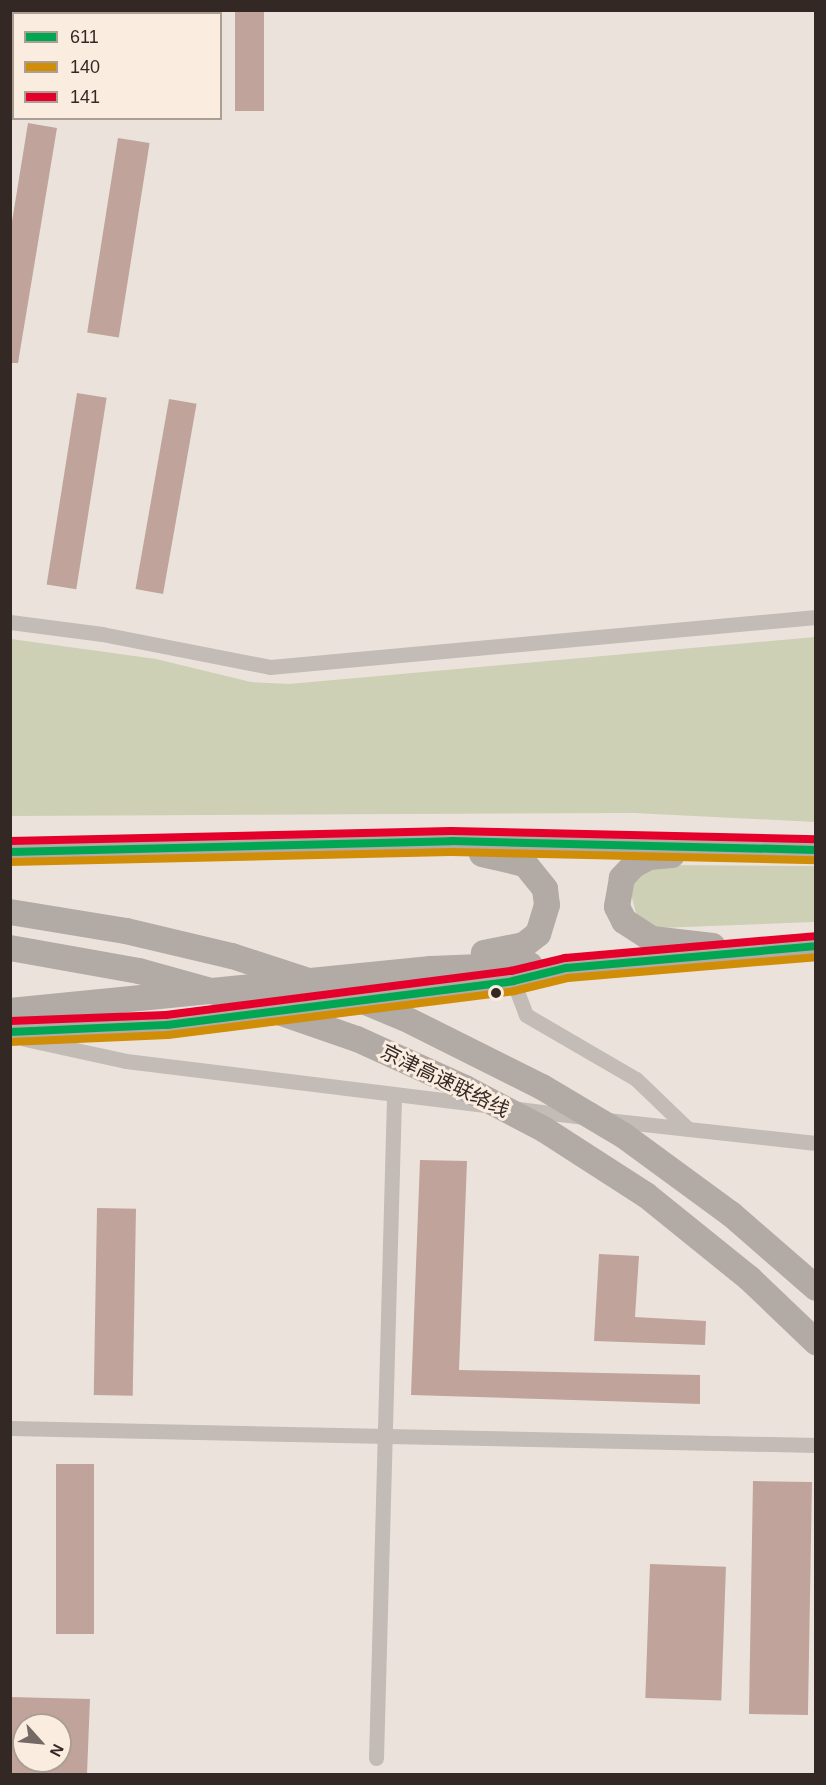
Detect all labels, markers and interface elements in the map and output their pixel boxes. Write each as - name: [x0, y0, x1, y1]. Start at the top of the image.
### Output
- legend: [12, 12, 222, 120]
- text: 611: [70, 27, 99, 47]
- text: 140: [70, 57, 100, 77]
- text: 141: [70, 87, 100, 107]
- unlabelled marker: [490, 987, 502, 999]
- street label: 京津高速联络线: [377, 1040, 513, 1122]
- north arrow: [12, 1713, 72, 1773]
- text: N: [47, 1741, 67, 1760]

